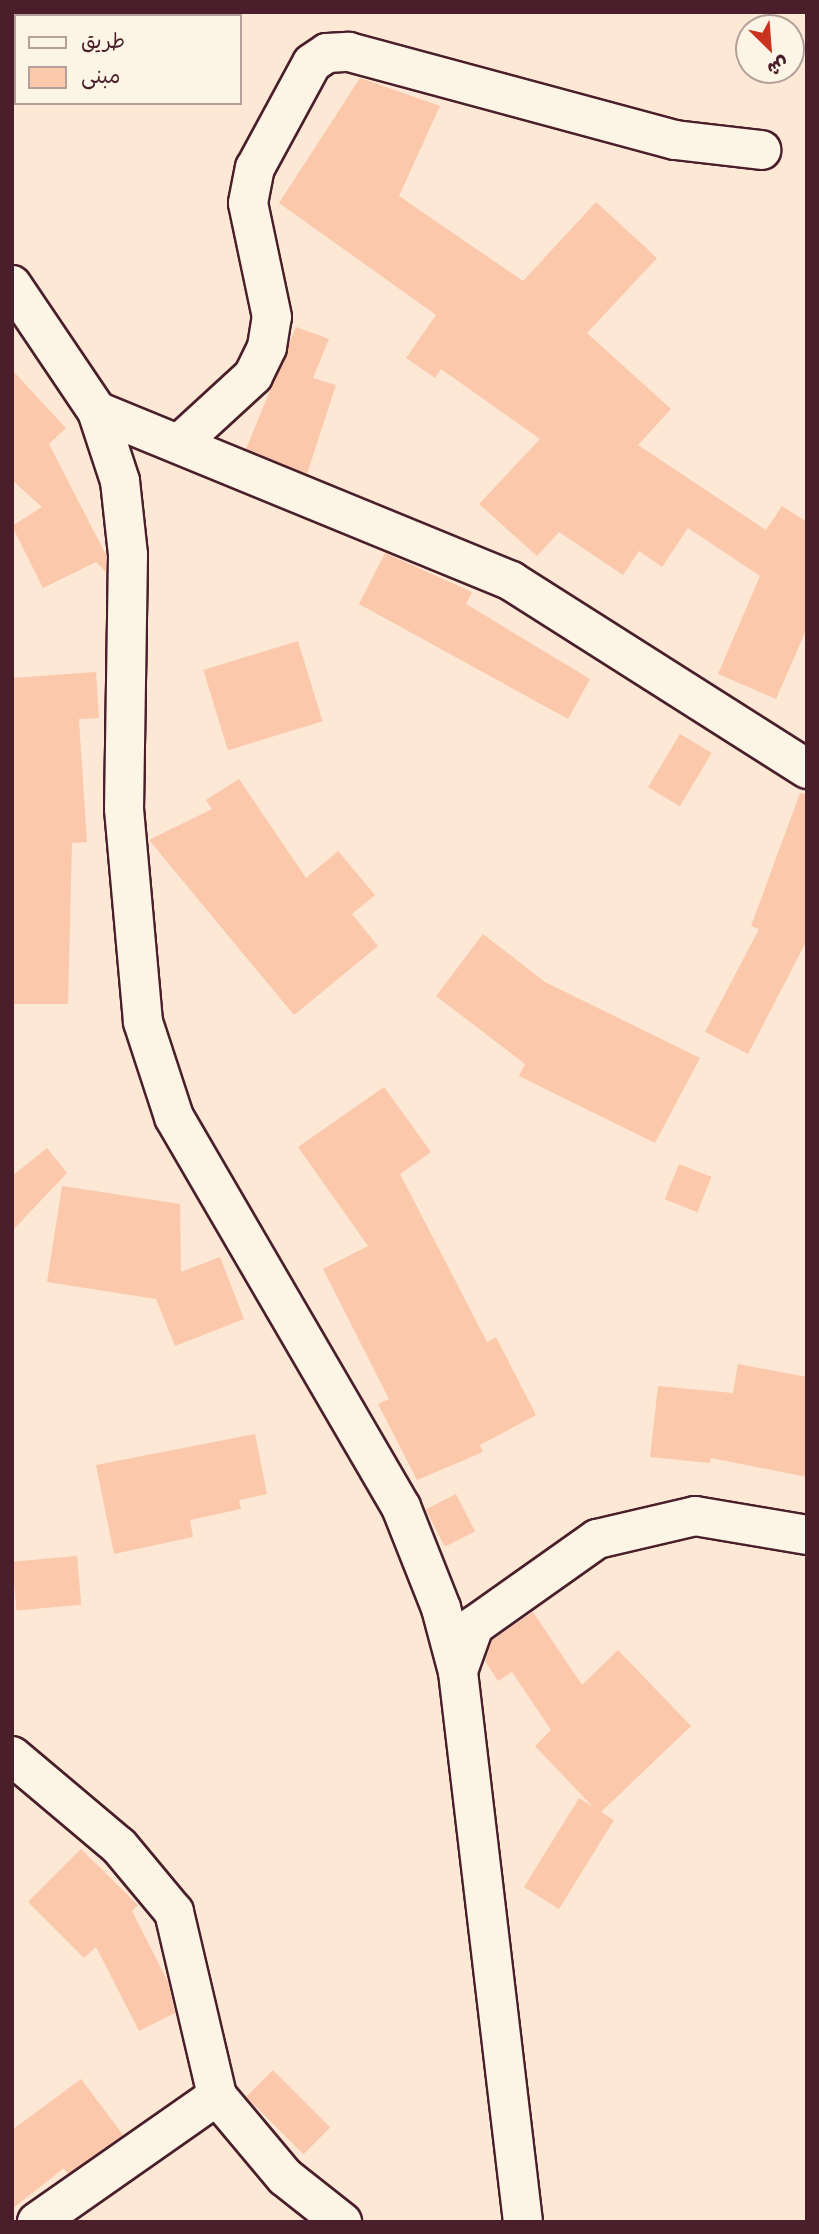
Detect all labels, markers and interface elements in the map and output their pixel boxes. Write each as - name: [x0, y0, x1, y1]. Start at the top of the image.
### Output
- legend: [14, 14, 242, 105]
- north arrow: [735, 14, 805, 84]
- text: طريق: [81, 28, 125, 54]
- text: ش: [763, 51, 793, 82]
- text: مبنى: [81, 63, 120, 89]

